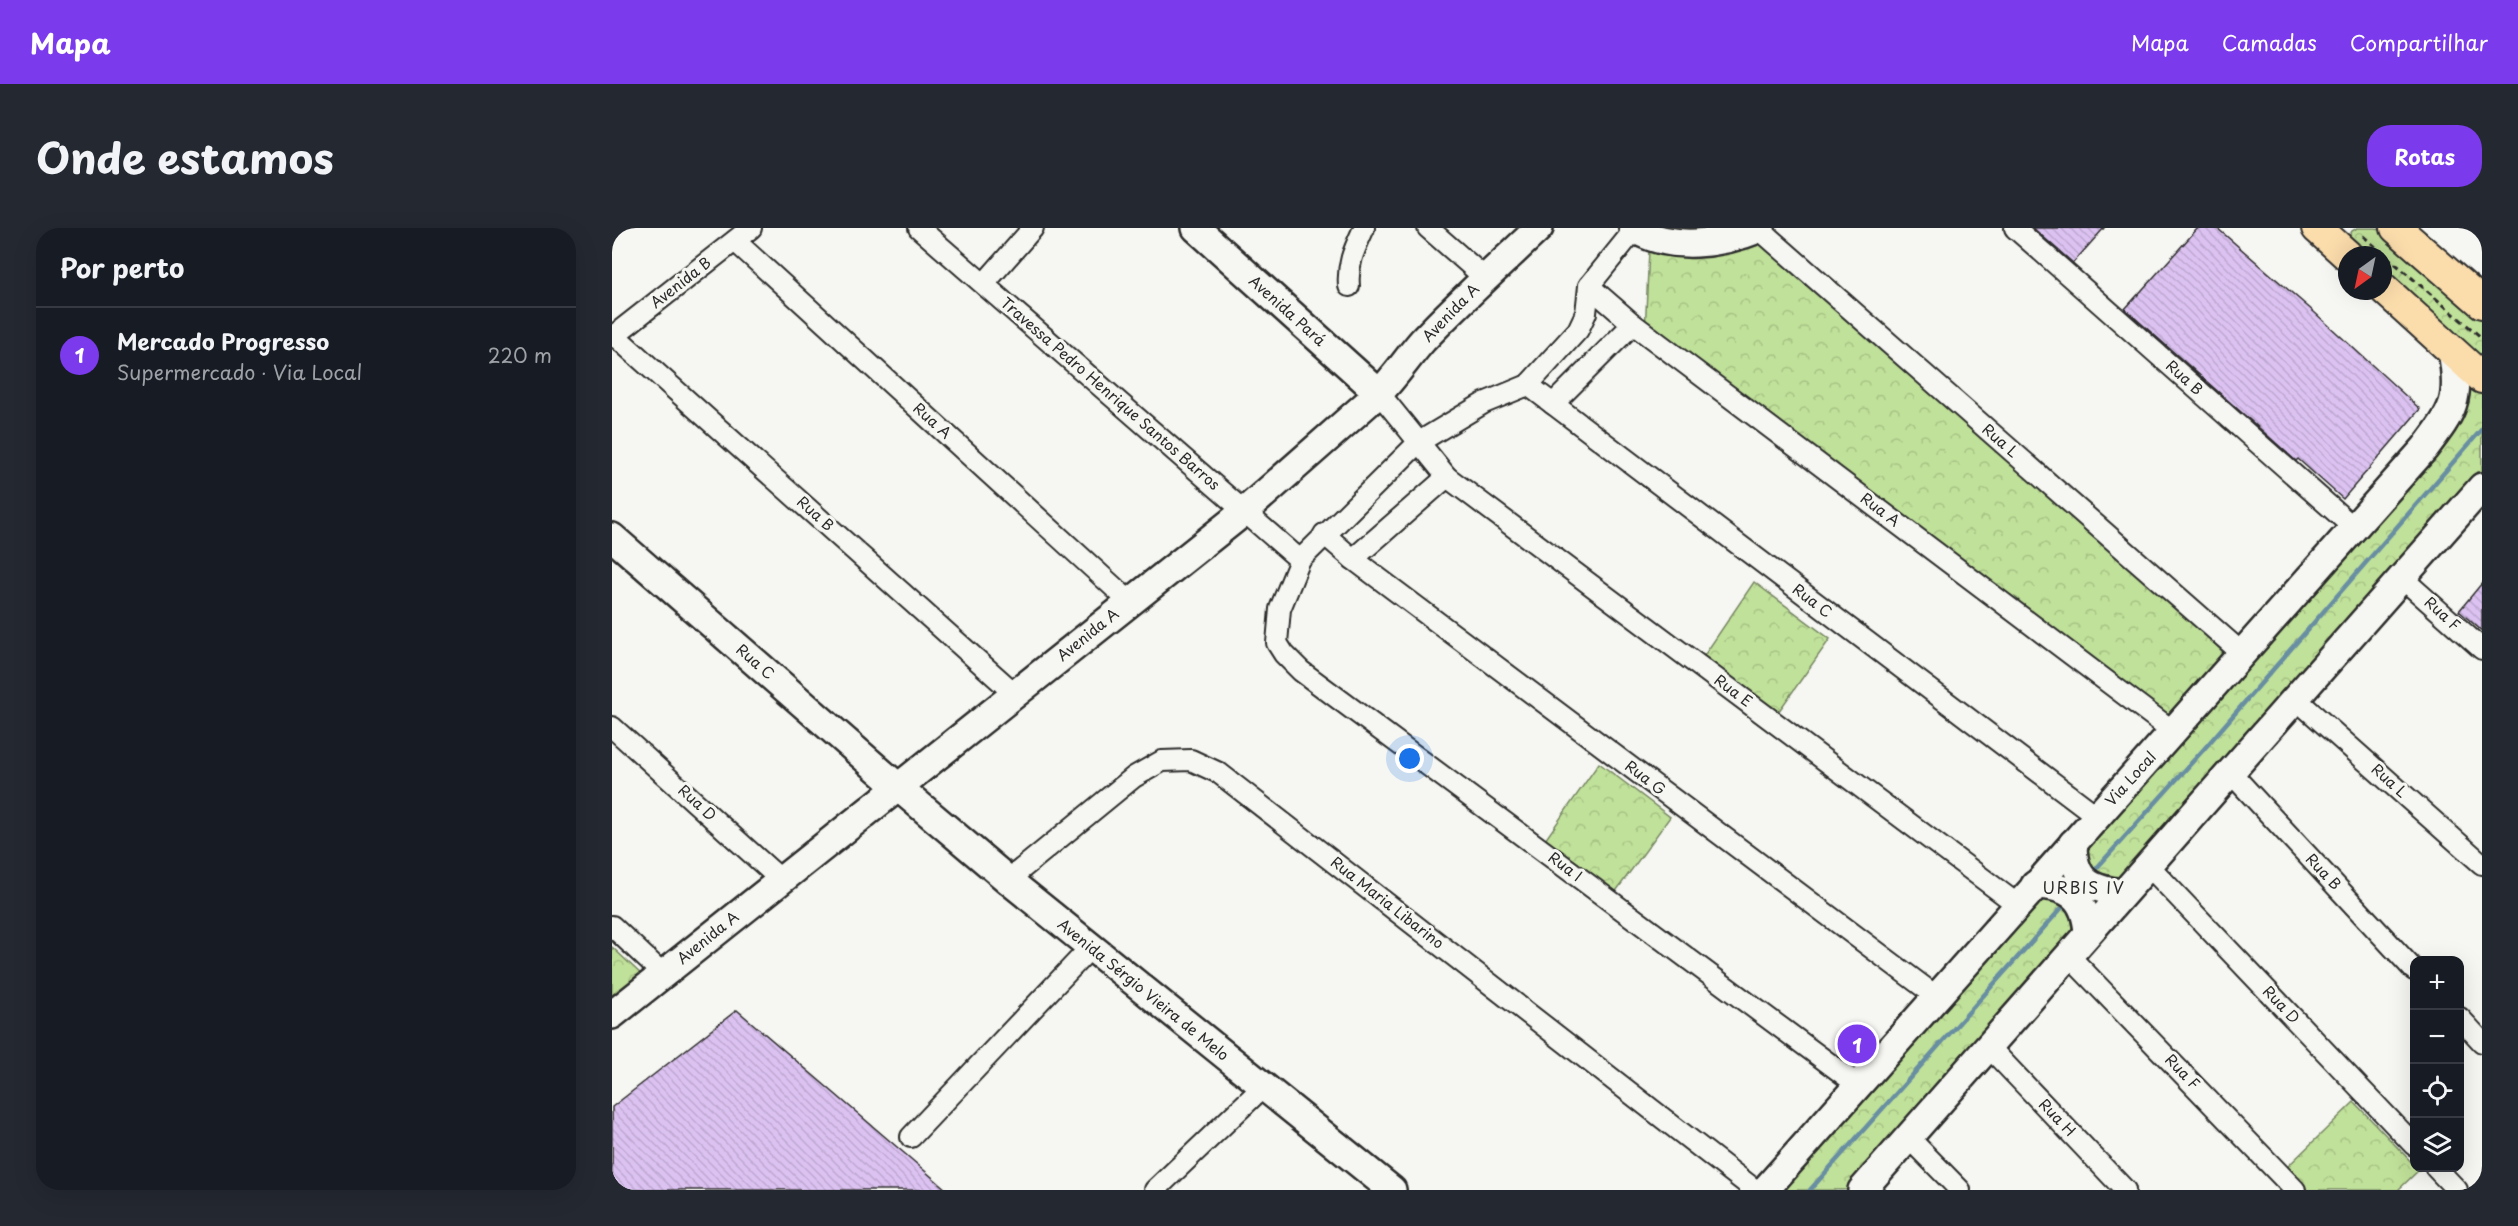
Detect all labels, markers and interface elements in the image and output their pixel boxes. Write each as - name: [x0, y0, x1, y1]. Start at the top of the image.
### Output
- text: Mapa: [30, 21, 111, 64]
- text: Mapa: [2131, 26, 2189, 58]
- text: Camadas: [2222, 26, 2317, 58]
- text: Compartilhar: [2350, 26, 2488, 58]
- text: Onde estamos: [36, 125, 334, 188]
- button: Rotas: [2367, 125, 2482, 187]
- north arrow: [2338, 246, 2392, 300]
- text: Por perto: [60, 248, 184, 287]
- street label: Avenida B: [645, 251, 716, 313]
- street label: Avenida Pará: [1244, 269, 1332, 351]
- street label: Avenida A: [1416, 277, 1484, 347]
- street label: Travessa Pedro Henrique Santos Barros: [996, 291, 1226, 495]
- text: Mercado Progresso: [117, 324, 329, 357]
- text: 1: [75, 340, 84, 370]
- text: 220 m: [488, 340, 552, 370]
- street label: Rua B: [2161, 354, 2209, 400]
- text: Supermercado · Via Local: [117, 357, 362, 387]
- street label: Rua A: [909, 396, 957, 443]
- street label: Rua L: [1978, 417, 2025, 462]
- street label: Rua A: [1856, 486, 1906, 531]
- street label: Rua B: [792, 490, 840, 536]
- street label: Rua C: [1788, 577, 1838, 622]
- street label: Rua F: [2420, 590, 2466, 636]
- street label: Avenida A: [1051, 602, 1123, 666]
- street label: Rua C: [732, 638, 780, 684]
- street label: Rua E: [1710, 668, 1758, 712]
- your location: [1395, 744, 1424, 773]
- street label: Via Local: [2099, 745, 2161, 811]
- street label: Rua G: [1621, 754, 1671, 800]
- street label: Rua L: [2367, 757, 2413, 803]
- street label: Rua D: [674, 778, 722, 825]
- street label: Rua I: [1544, 845, 1588, 886]
- street label: Rua B: [2301, 847, 2347, 895]
- street label: Rua Maria Libarino: [1326, 850, 1450, 953]
- district label: URBIS IV: [2043, 875, 2125, 899]
- street label: Avenida A: [671, 905, 743, 969]
- street label: Avenida Sérgio Vieira de Melo: [1053, 912, 1235, 1065]
- map controls: [2410, 956, 2464, 1172]
- button: +: [2410, 956, 2464, 1010]
- street label: Rua D: [2258, 980, 2306, 1028]
- button: −: [2410, 1010, 2464, 1064]
- pin: 1: [1838, 1022, 1876, 1066]
- street label: Rua F: [2160, 1048, 2206, 1094]
- button: locate: [2410, 1064, 2464, 1118]
- street label: Rua H: [2034, 1093, 2082, 1141]
- button: layers: [2410, 1118, 2464, 1172]

